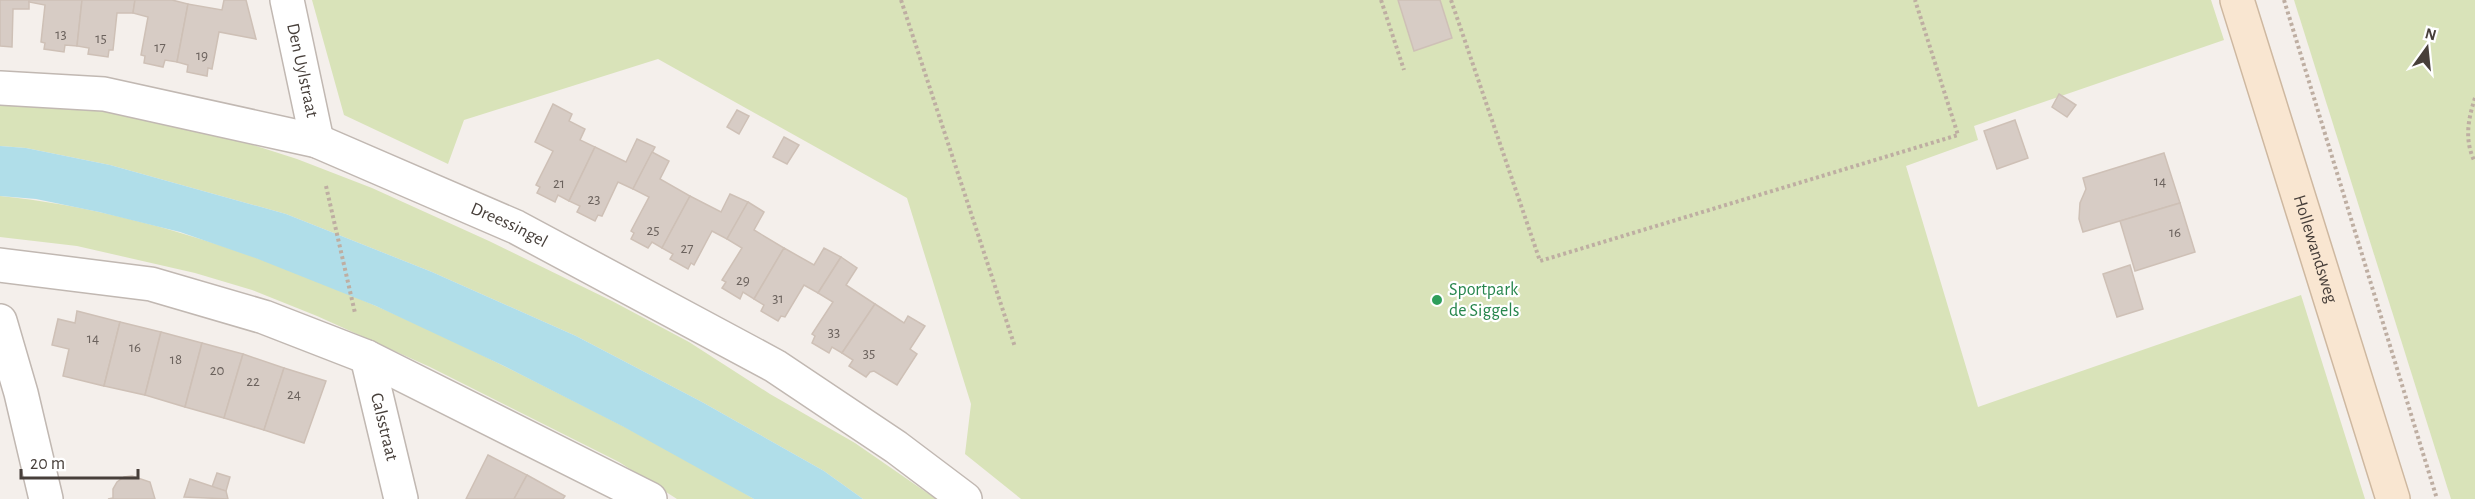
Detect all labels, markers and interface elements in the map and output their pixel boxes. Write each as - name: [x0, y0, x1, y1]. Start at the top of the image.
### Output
- north arrow: [2397, 18, 2457, 78]
- street label: Den Uylstraat: [283, 22, 321, 120]
- text: N: [2423, 25, 2438, 44]
- house number: 13: [55, 27, 67, 42]
- house number: 15: [95, 31, 107, 46]
- house number: 17: [154, 40, 166, 55]
- house number: 19: [196, 48, 208, 63]
- house number: 14: [2154, 174, 2166, 189]
- house number: 21: [553, 176, 565, 191]
- house number: 23: [587, 192, 601, 207]
- street label: Hollewandsweg: [2290, 193, 2340, 306]
- street label: Dreessingel: [468, 200, 550, 251]
- house number: 25: [646, 223, 660, 238]
- house number: 16: [2169, 225, 2181, 240]
- house number: 27: [680, 241, 694, 256]
- house number: 29: [736, 273, 750, 288]
- place label: Sportpark de Siggels: [1449, 281, 1519, 320]
- house number: 31: [772, 291, 784, 306]
- marker: Sportpark de Siggels: [1430, 293, 1444, 307]
- house number: 33: [828, 325, 840, 340]
- house number: 14: [87, 331, 99, 346]
- house number: 16: [129, 340, 141, 355]
- house number: 35: [863, 346, 875, 361]
- house number: 18: [170, 352, 182, 367]
- house number: 20: [210, 363, 224, 378]
- house number: 22: [246, 374, 260, 389]
- house number: 24: [287, 387, 301, 402]
- street label: Calsstraat: [367, 391, 401, 463]
- scale bar: [21, 442, 138, 480]
- text: 20 m: [30, 455, 65, 473]

